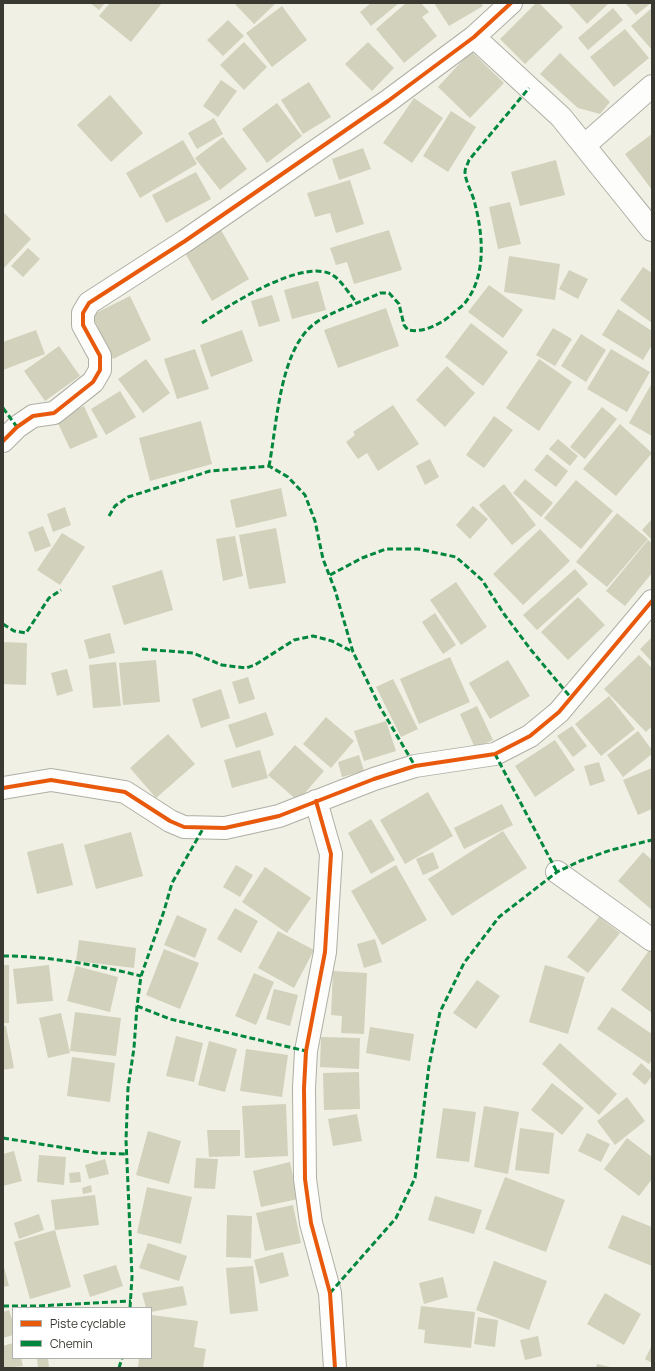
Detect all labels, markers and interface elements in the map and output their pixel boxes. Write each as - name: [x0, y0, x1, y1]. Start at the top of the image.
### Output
- legend: [12, 1307, 152, 1359]
- text: Piste cyclable: [50, 1315, 126, 1332]
- text: Chemin: [50, 1335, 93, 1352]

